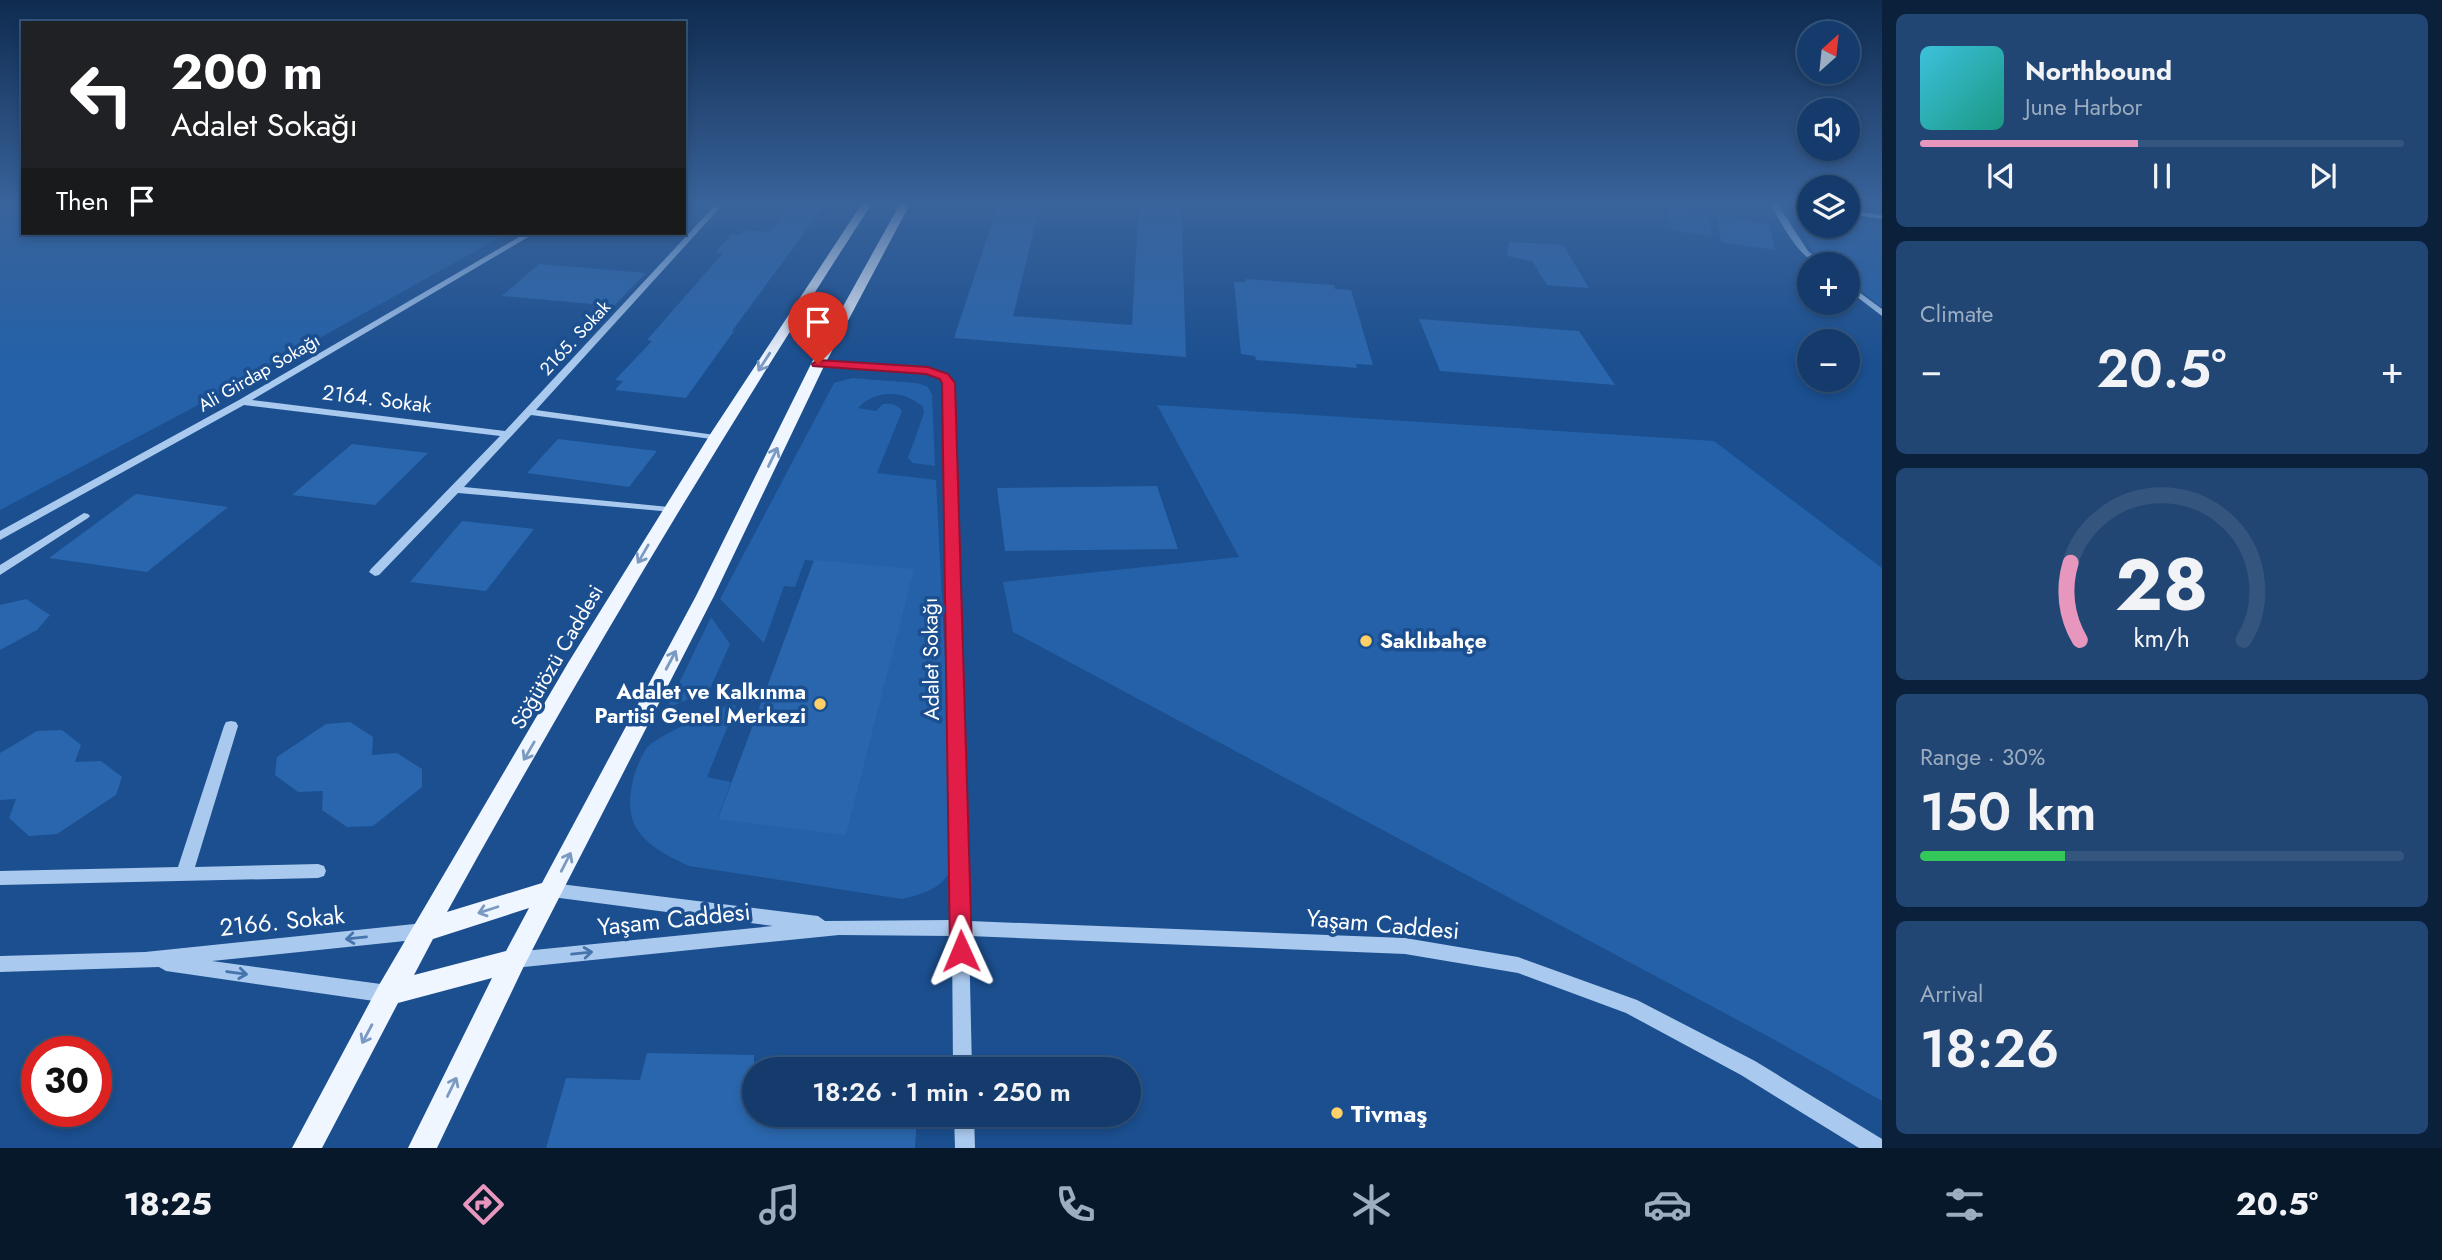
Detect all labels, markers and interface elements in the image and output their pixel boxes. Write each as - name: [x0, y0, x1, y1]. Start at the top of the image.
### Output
- north arrow: [1797, 21, 1860, 84]
- map controls: [1797, 21, 1860, 392]
- text: 200 m: [171, 37, 323, 107]
- icon: left: [56, 49, 147, 140]
- text: Northbound: [2025, 52, 2172, 90]
- text: June Harbor: [2025, 90, 2142, 124]
- button: sound: [1797, 98, 1860, 161]
- text: Adalet Sokağı: [171, 102, 358, 148]
- icon: previous: [1982, 157, 2020, 195]
- icon: pause: [2143, 157, 2181, 195]
- icon: next: [2304, 157, 2342, 195]
- button: layers: [1797, 175, 1860, 238]
- text: Then: [56, 182, 109, 220]
- icon: arrive: [123, 182, 161, 220]
- button: +: [1797, 252, 1860, 315]
- pin: [788, 292, 848, 364]
- street label: 2165. Sokak: [533, 295, 617, 381]
- text: Climate: [1920, 297, 1993, 331]
- icon: arrive: [799, 303, 837, 341]
- street label: Ali Girdap Sokağı: [193, 328, 325, 418]
- button: −: [1797, 329, 1860, 392]
- text: 20.5°: [2097, 331, 2226, 407]
- text: −: [1920, 342, 1942, 397]
- text: +: [2381, 342, 2404, 397]
- one-way arrow: [757, 352, 772, 371]
- street label: 2164. Sokak: [321, 377, 434, 421]
- one-way arrow: [766, 447, 780, 468]
- text: 28: [2115, 532, 2209, 637]
- one-way arrow: [636, 544, 650, 564]
- street label: Söğütözü Caddesi: [503, 579, 611, 735]
- street label: Adalet Sokağı: [915, 597, 947, 721]
- text: km/h: [2134, 620, 2190, 656]
- place label: Saklıbahçe: [1380, 626, 1487, 656]
- marker: Saklıbahçe: [1358, 633, 1374, 649]
- one-way arrow: [665, 650, 679, 671]
- place label: Adalet ve Kalkınma Partisi Genel Merkezi: [595, 677, 806, 731]
- marker: Adalet ve Kalkınma Partisi Genel Merkezi: [812, 696, 828, 712]
- text: Range · 30%: [1920, 740, 2045, 774]
- one-way arrow: [521, 741, 535, 761]
- text: 150 km: [1920, 774, 2097, 850]
- one-way arrow: [560, 852, 574, 873]
- street label: Yaşam Caddesi: [596, 894, 752, 944]
- street label: 2166. Sokak: [218, 897, 347, 945]
- street label: Yaşam Caddesi: [1305, 900, 1461, 948]
- one-way arrow: [477, 905, 499, 918]
- position arrow: [924, 914, 998, 988]
- one-way arrow: [345, 932, 368, 945]
- one-way arrow: [570, 946, 593, 959]
- one-way arrow: [225, 966, 248, 979]
- text: Arrival: [1920, 977, 1983, 1011]
- text: 18:26: [1920, 1011, 2059, 1087]
- one-way arrow: [360, 1023, 374, 1044]
- speed limit sign: 30: [21, 1036, 112, 1127]
- text: 18:26 · 1 min · 250 m: [812, 1073, 1071, 1111]
- one-way arrow: [446, 1077, 460, 1098]
- place label: Tivmaş: [1351, 1096, 1427, 1131]
- marker: Tivmaş: [1329, 1105, 1345, 1121]
- icon: directions: [459, 1180, 508, 1229]
- icon: music: [755, 1180, 804, 1229]
- icon: phone: [1051, 1180, 1100, 1229]
- icon: climate: [1347, 1180, 1396, 1229]
- icon: car: [1643, 1180, 1692, 1229]
- icon: filters: [1940, 1180, 1989, 1229]
- text: 18:25: [124, 1181, 212, 1227]
- text: 20.5°: [2236, 1181, 2318, 1227]

